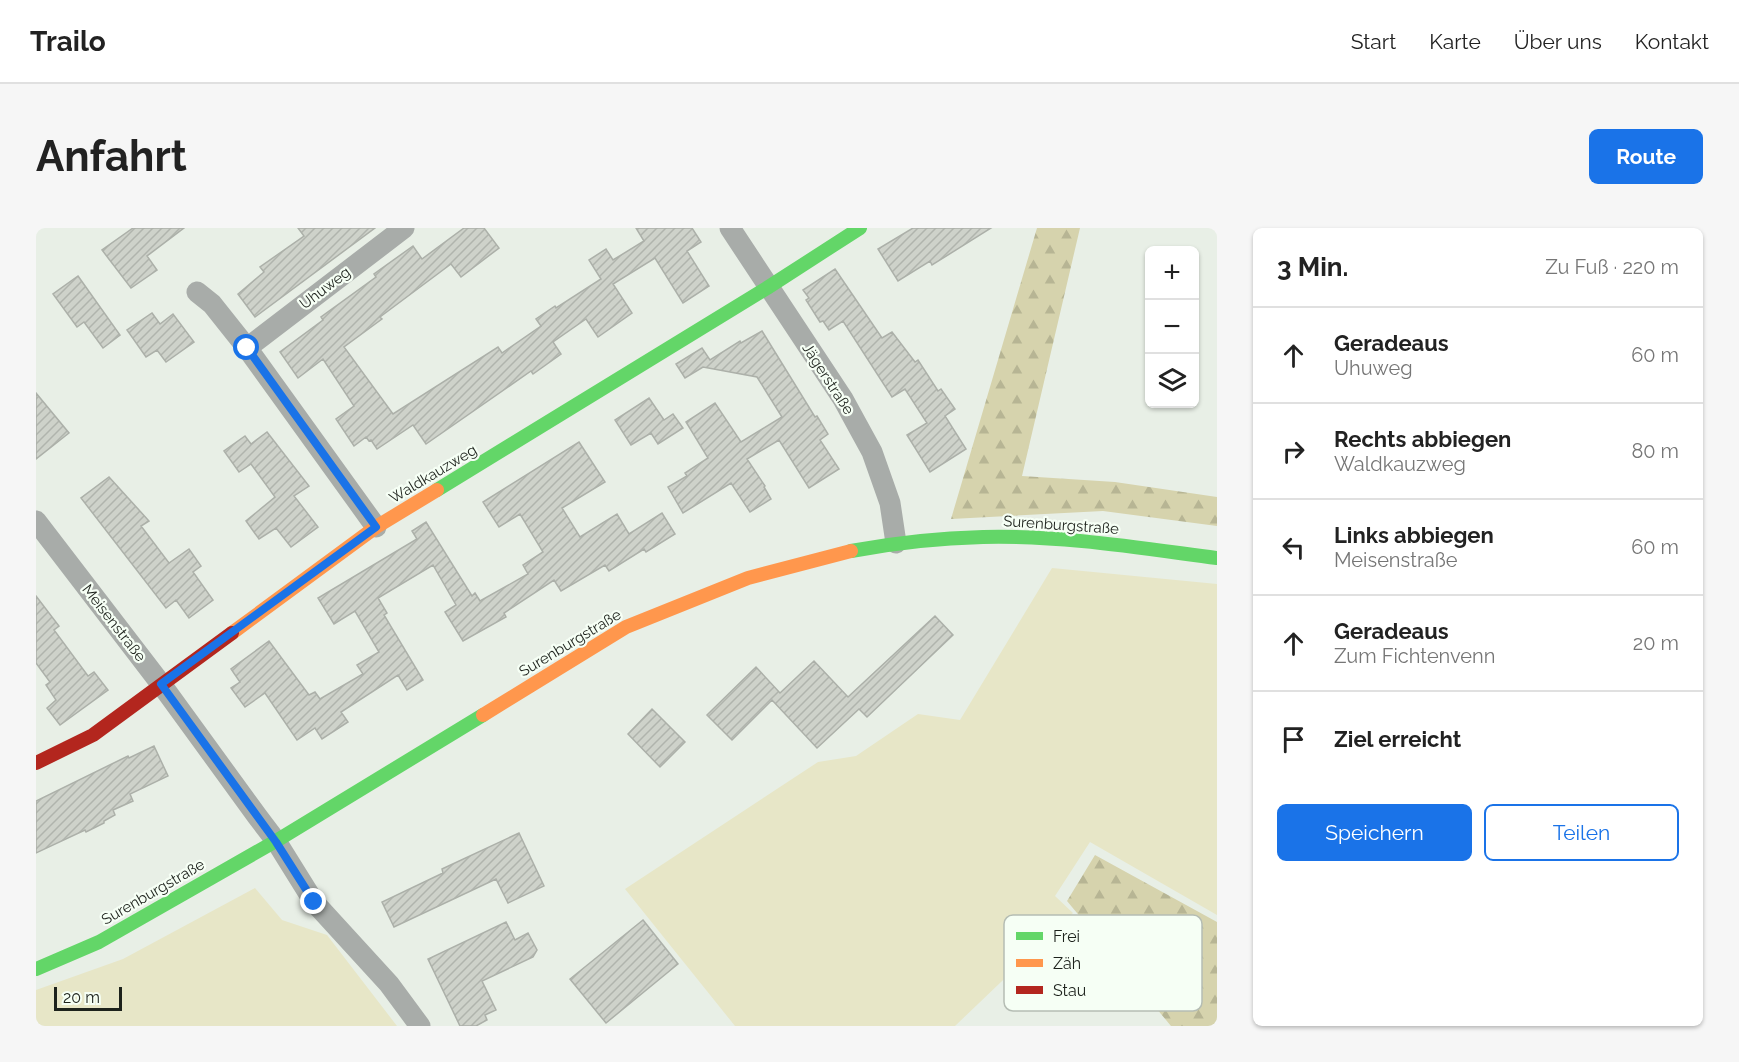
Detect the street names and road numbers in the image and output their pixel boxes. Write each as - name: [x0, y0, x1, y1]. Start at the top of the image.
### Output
- street label: Uhuweg: [296, 263, 354, 313]
- street label: Jägerstraße: [798, 340, 858, 418]
- street label: Waldkauzweg: [386, 441, 480, 507]
- street label: Surenburgstraße: [1003, 512, 1120, 538]
- street label: Meisenstraße: [78, 581, 150, 665]
- street label: Surenburgstraße: [516, 605, 624, 681]
- street label: Surenburgstraße: [98, 855, 208, 929]

